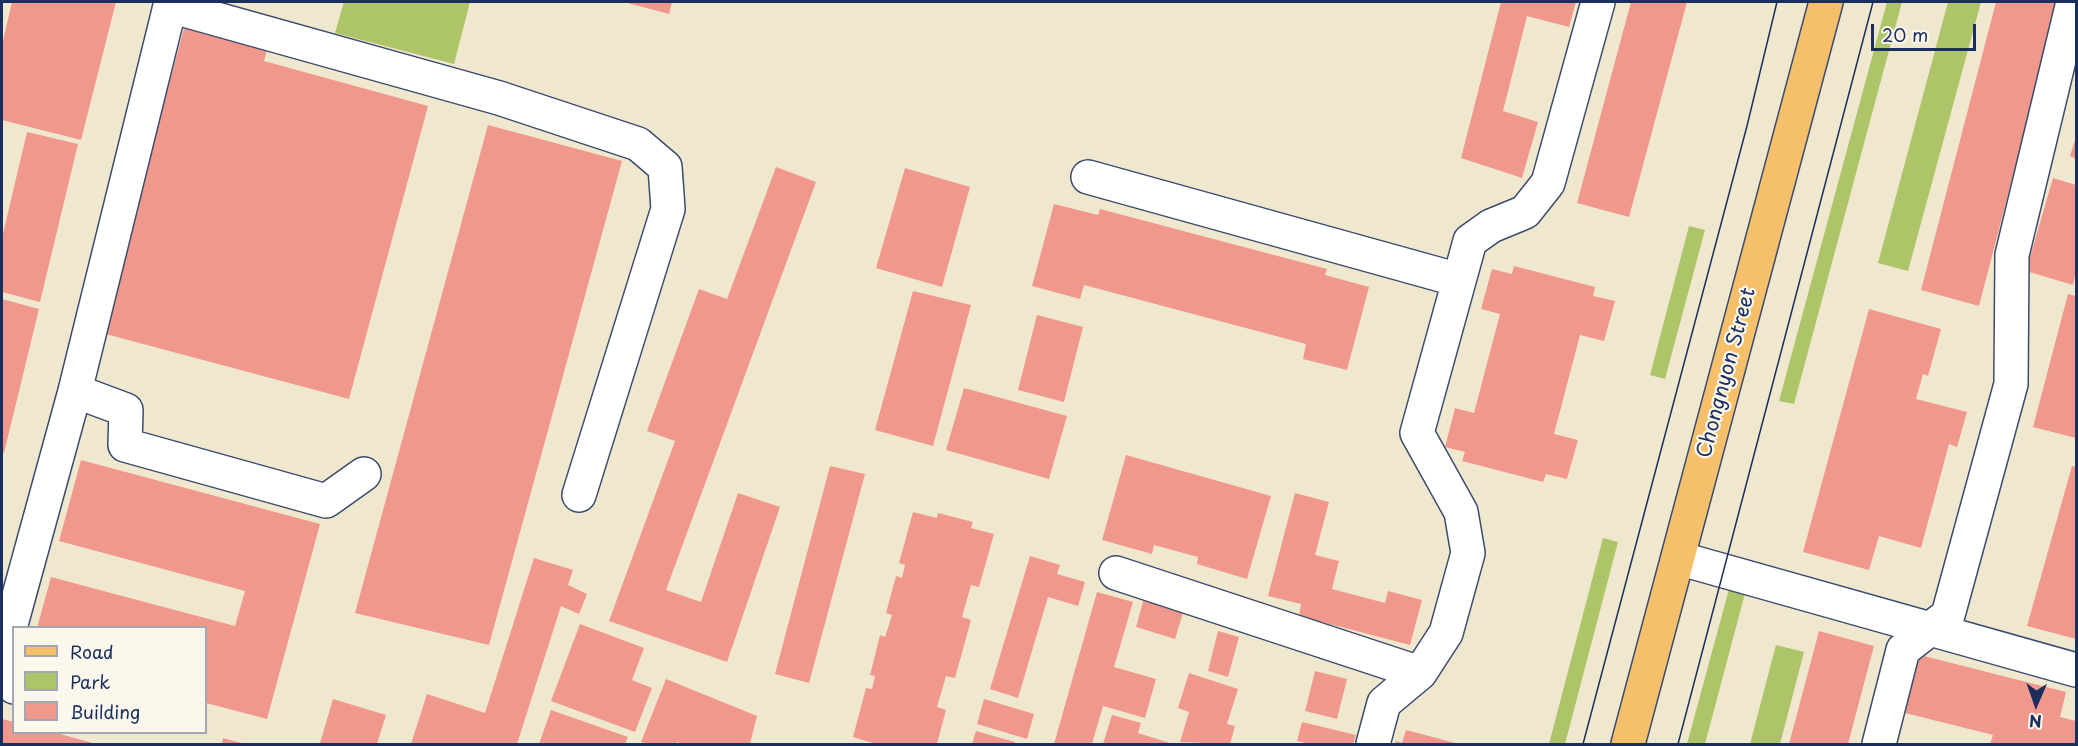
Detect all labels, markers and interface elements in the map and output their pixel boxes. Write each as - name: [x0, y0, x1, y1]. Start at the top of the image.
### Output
- scale bar: [1874, 12, 1979, 50]
- text: 20 m: [1882, 21, 1928, 48]
- street label: Chongnyon Street: [1693, 285, 1761, 461]
- legend: [12, 626, 207, 734]
- text: Road: [70, 638, 114, 665]
- text: Park: [70, 668, 110, 695]
- north arrow: [2006, 674, 2066, 734]
- text: Building: [70, 698, 140, 725]
- text: N: [2029, 710, 2042, 734]

